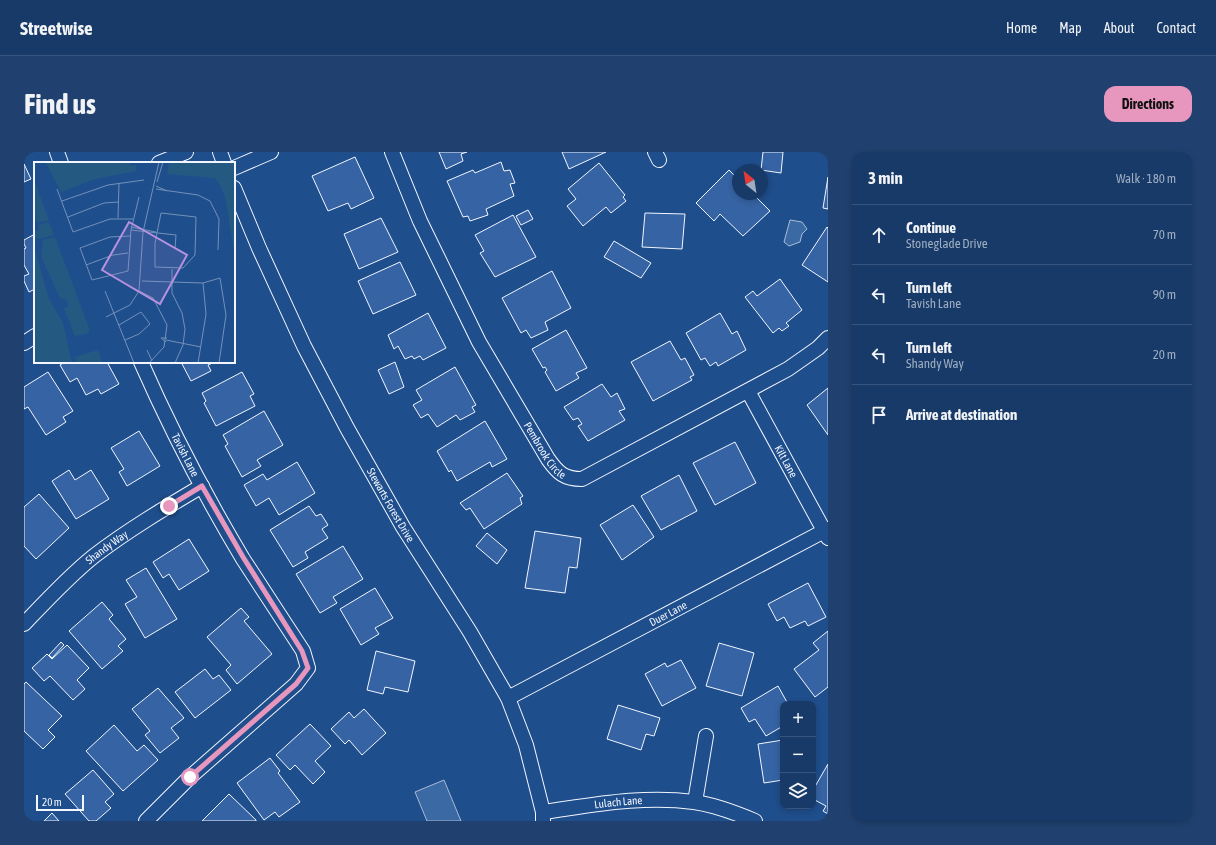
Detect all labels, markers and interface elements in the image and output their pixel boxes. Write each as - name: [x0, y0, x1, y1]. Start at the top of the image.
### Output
- text: Streetwise: [20, 17, 93, 39]
- text: Home: [1006, 20, 1037, 36]
- text: Map: [1059, 20, 1082, 36]
- text: About: [1104, 20, 1135, 36]
- text: Contact: [1157, 20, 1196, 36]
- button: Directions: [1104, 86, 1192, 122]
- text: Find us: [24, 88, 96, 120]
- inset map: [34, 162, 235, 363]
- north arrow: [732, 164, 768, 200]
- text: 3 min: [868, 168, 903, 188]
- text: Walk · 180 m: [1116, 171, 1176, 186]
- text: Continue: [906, 219, 956, 236]
- icon: ahead: [868, 224, 890, 246]
- text: 70 m: [1153, 227, 1176, 242]
- text: Stoneglade Drive: [906, 236, 988, 251]
- text: Turn left: [906, 279, 952, 296]
- icon: left: [868, 284, 890, 306]
- text: 90 m: [1153, 287, 1176, 302]
- text: Tavish Lane: [906, 296, 961, 311]
- text: Turn left: [906, 339, 952, 356]
- icon: left: [868, 344, 890, 366]
- text: 20 m: [1153, 347, 1176, 362]
- text: Shandy Way: [906, 356, 964, 371]
- icon: arrive: [868, 404, 890, 426]
- text: Arrive at destination: [906, 406, 1017, 423]
- street label: Pembrook Circle: [522, 420, 568, 481]
- street label: Tavish Lane: [169, 431, 201, 479]
- street label: Kilt Lane: [773, 443, 800, 480]
- street label: Stewarts Forest Drive: [365, 466, 417, 544]
- route end: [160, 497, 178, 515]
- street label: Shandy Way: [83, 528, 130, 566]
- street label: Duer Lane: [647, 599, 689, 628]
- map controls: [780, 701, 816, 809]
- button: +: [780, 701, 816, 737]
- button: −: [780, 737, 816, 773]
- route start: [181, 768, 199, 786]
- button: layers: [780, 773, 816, 809]
- scale bar: [36, 793, 84, 812]
- street label: Lulach Lane: [594, 794, 643, 811]
- text: 20 m: [42, 796, 62, 808]

